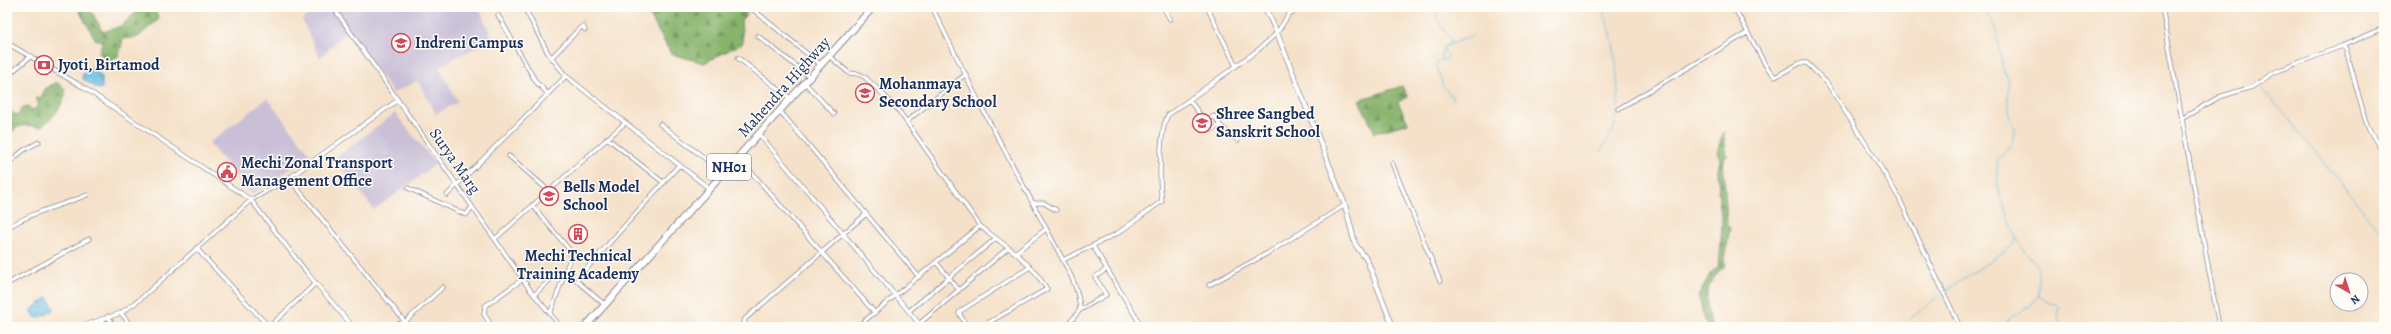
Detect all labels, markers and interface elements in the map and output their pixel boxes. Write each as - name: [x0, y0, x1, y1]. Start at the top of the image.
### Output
- street label: Mahendra Highway: [733, 31, 836, 142]
- school or university icon: Indreni Campus: [390, 32, 412, 54]
- place label: Indreni Campus: [415, 32, 523, 54]
- bank icon: Jyoti, Birtamod: [33, 54, 55, 76]
- place label: Jyoti, Birtamod: [58, 54, 160, 76]
- place label: Mohanmaya Secondary School: [879, 73, 997, 113]
- school or university icon: Mohanmaya Secondary School: [854, 82, 876, 104]
- place label: Shree Sangbed Sanskrit School: [1216, 103, 1321, 143]
- school or university icon: Shree Sangbed Sanskrit School: [1191, 112, 1213, 134]
- street label: Surya Marg: [424, 124, 486, 198]
- place label: Mechi Zonal Transport Management Office: [241, 152, 394, 192]
- road number: NH01: [707, 154, 751, 180]
- public building icon: Mechi Zonal Transport Management Office: [216, 161, 238, 183]
- place label: Bells Model School: [563, 176, 640, 216]
- school or university icon: Bells Model School: [538, 185, 560, 207]
- building icon: Mechi Technical Training Academy: [567, 223, 589, 245]
- place label: Mechi Technical Training Academy: [517, 245, 640, 285]
- north arrow: [2329, 272, 2369, 312]
- text: N: [2347, 291, 2363, 308]

